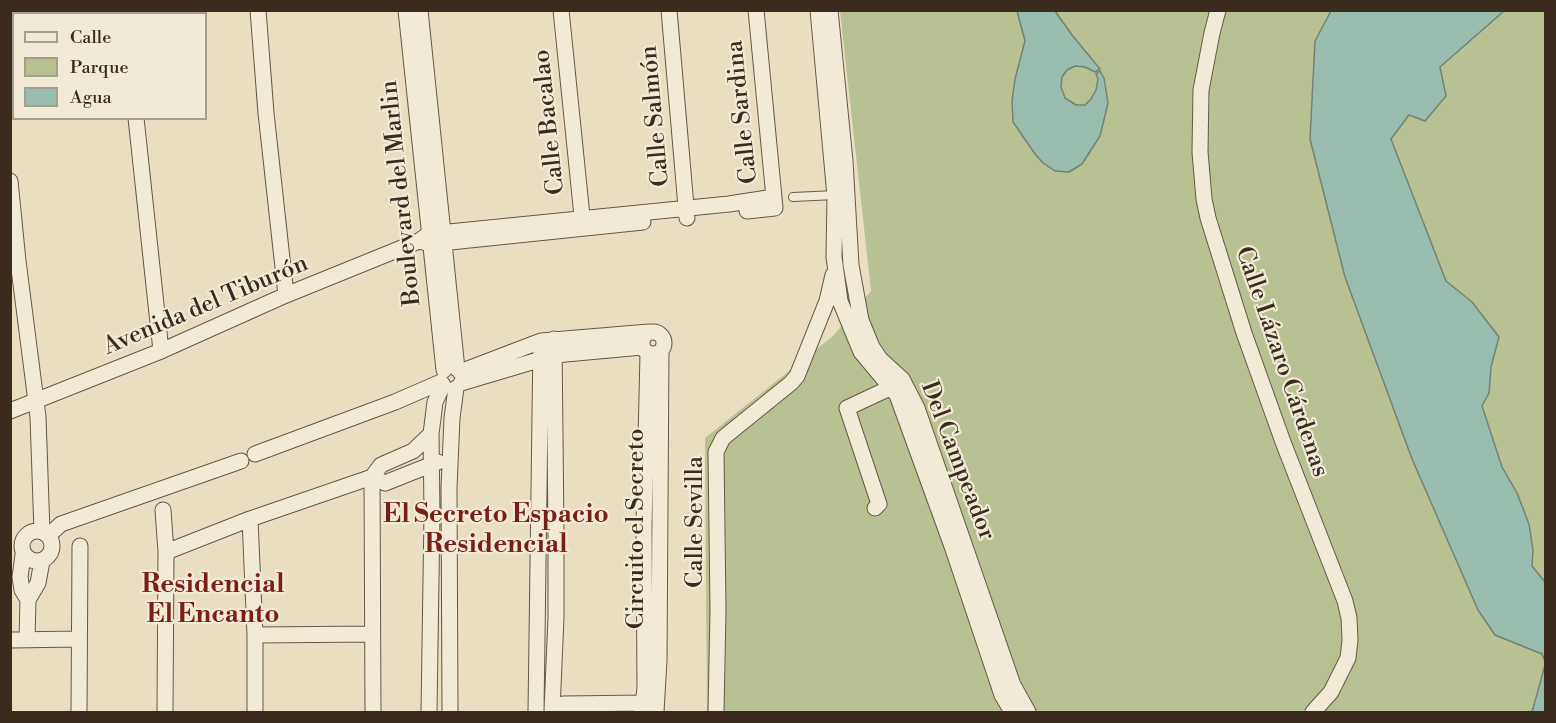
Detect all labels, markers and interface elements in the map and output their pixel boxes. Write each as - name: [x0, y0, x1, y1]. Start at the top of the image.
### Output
- legend: [12, 12, 207, 120]
- text: Calle: [70, 26, 111, 49]
- street label: Calle Sardina: [721, 39, 765, 185]
- street label: Calle Salmón: [635, 44, 677, 188]
- street label: Calle Bacalao: [528, 48, 572, 196]
- text: Parque: [70, 56, 129, 79]
- street label: Boulevard del Marlin: [376, 79, 428, 307]
- text: Agua: [70, 86, 112, 109]
- street label: Calle Lázaro Cárdenas: [1228, 243, 1334, 481]
- street label: Avenida del Tiburón: [99, 250, 313, 362]
- street label: Del Campeador: [913, 377, 1001, 545]
- street label: Circuito el Secreto: [623, 429, 651, 629]
- street label: Calle Sevilla: [682, 456, 710, 588]
- district label: El Secreto Espacio Residencial: [383, 500, 609, 562]
- district label: Residencial El Encanto: [142, 570, 284, 632]

